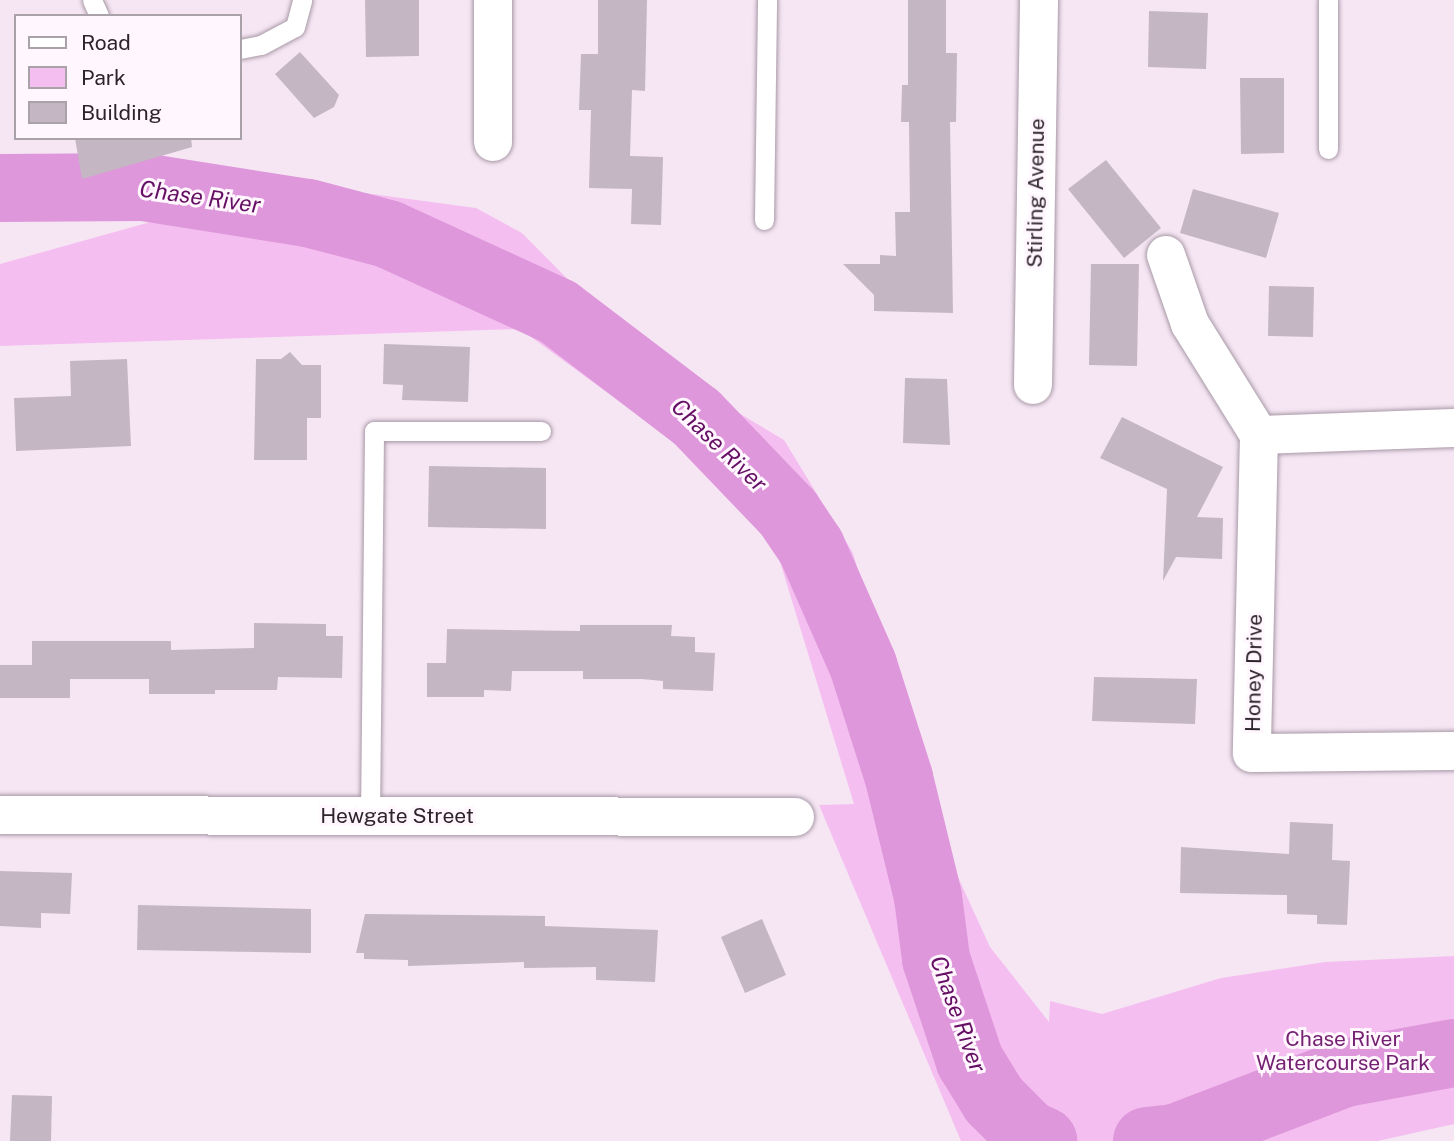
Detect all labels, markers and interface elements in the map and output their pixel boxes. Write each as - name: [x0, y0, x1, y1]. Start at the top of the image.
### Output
- legend: [14, 14, 242, 140]
- text: Road: [81, 30, 131, 55]
- text: Park: [81, 65, 126, 90]
- text: Building: [81, 100, 162, 125]
- street label: Stirling Avenue: [1022, 118, 1050, 268]
- water label: Chase River: [138, 175, 262, 219]
- water label: Chase River: [665, 393, 773, 497]
- street label: Honey Drive: [1240, 614, 1268, 732]
- street label: Hewgate Street: [320, 803, 474, 829]
- water label: Chase River: [924, 952, 992, 1076]
- park label: Chase River Watercourse Park: [1256, 1026, 1430, 1076]

